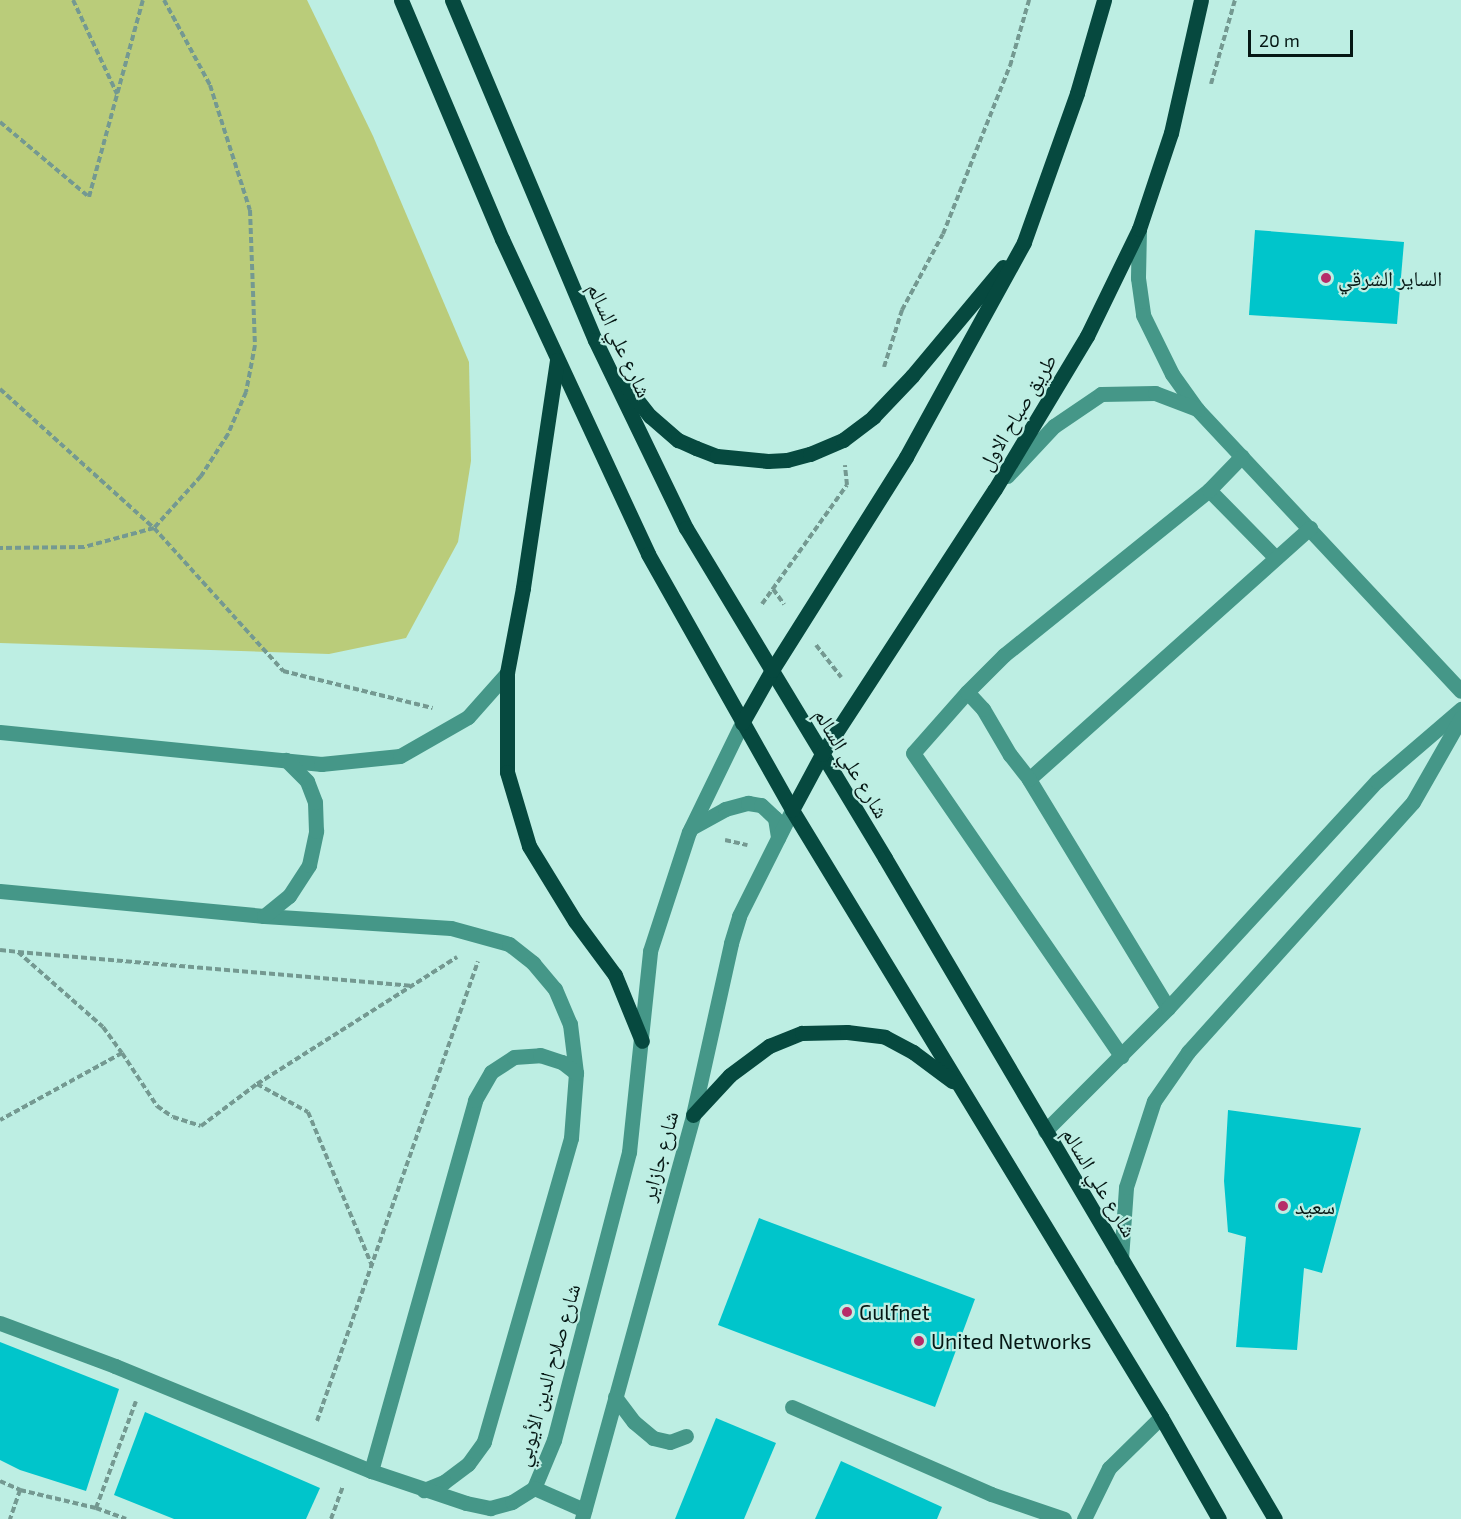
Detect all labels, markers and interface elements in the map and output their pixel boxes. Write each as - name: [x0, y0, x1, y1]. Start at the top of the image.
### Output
- scale bar: [1251, 18, 1356, 56]
- text: 20 m: [1259, 29, 1300, 51]
- place label: الساير الشرقي: [1338, 265, 1442, 291]
- marker: الساير الشرقي: [1319, 271, 1333, 285]
- street label: شارع علي السالم: [582, 279, 658, 401]
- street label: طريق صباح الاول: [972, 349, 1062, 475]
- street label: شارع علي السالم: [809, 703, 895, 823]
- street label: شارع جازاير: [635, 1108, 683, 1204]
- street label: شارع علي السالم: [1057, 1122, 1143, 1242]
- place label: سعيد: [1295, 1193, 1335, 1219]
- marker: سعيد: [1276, 1199, 1290, 1213]
- street label: شارع صلاح الدين الأيوبي: [509, 1281, 585, 1469]
- place label: Gulfnet: [859, 1299, 930, 1325]
- marker: Gulfnet: [840, 1305, 854, 1319]
- place label: United Networks: [931, 1328, 1091, 1354]
- marker: United Networks: [912, 1334, 926, 1348]

